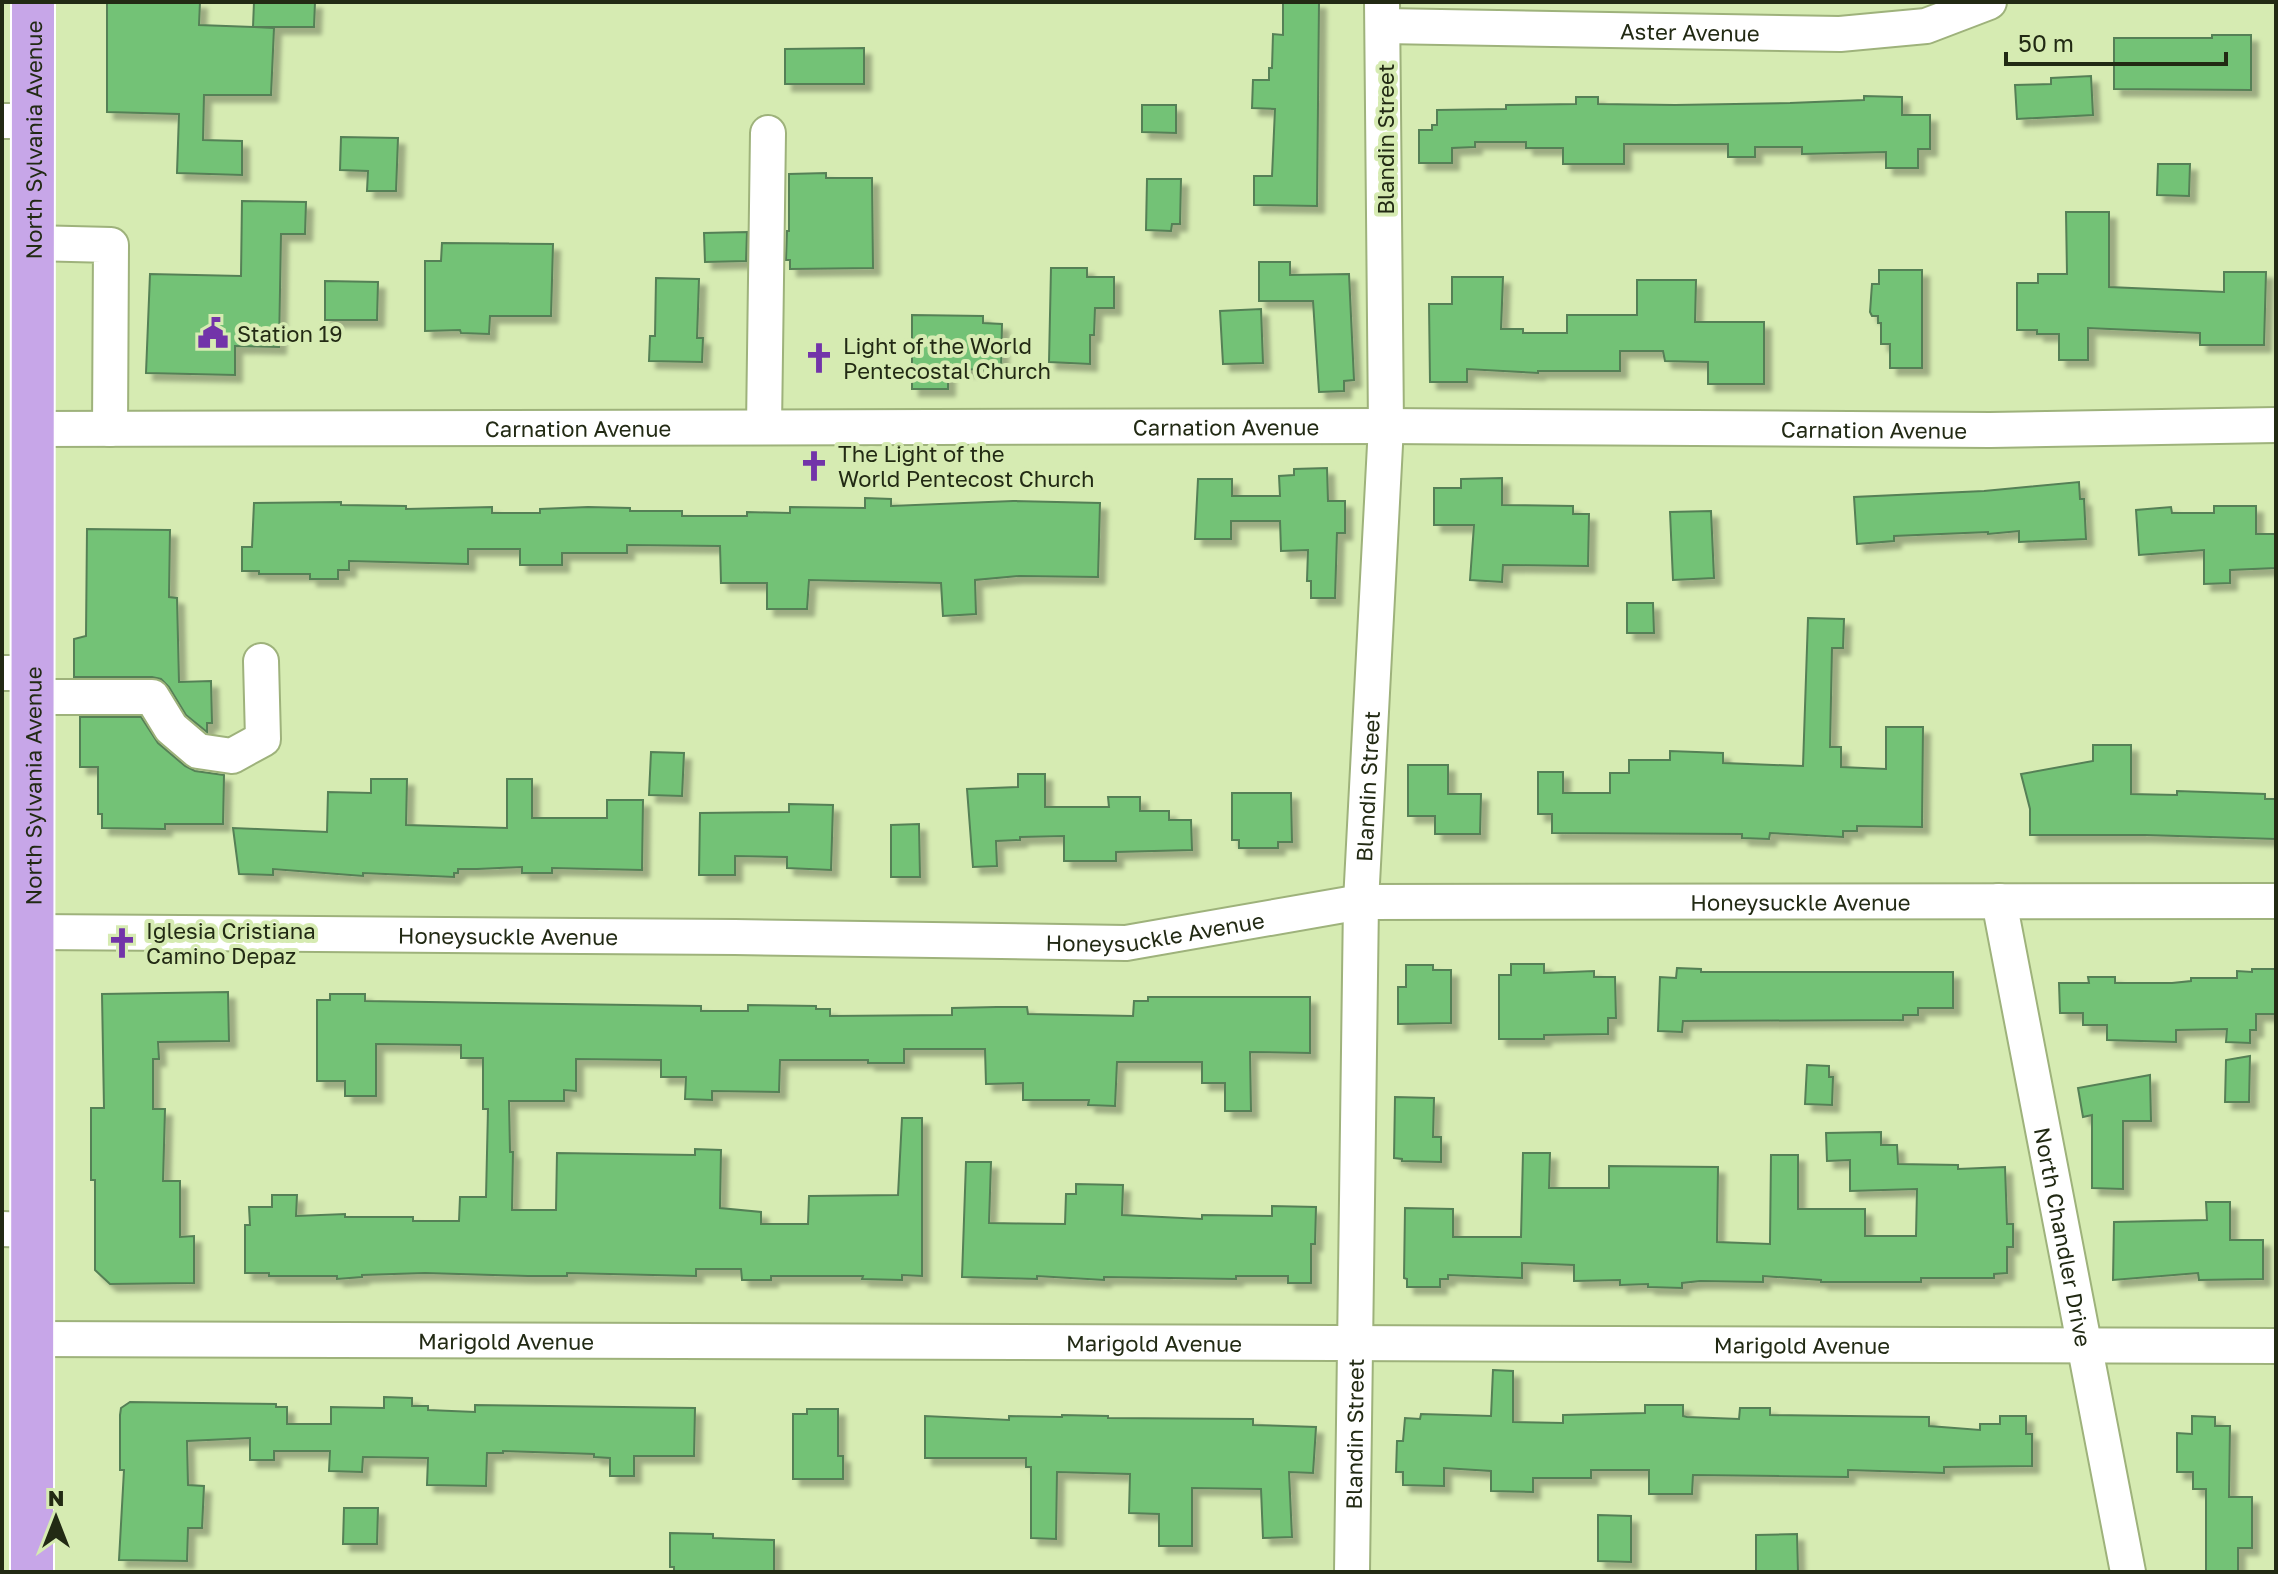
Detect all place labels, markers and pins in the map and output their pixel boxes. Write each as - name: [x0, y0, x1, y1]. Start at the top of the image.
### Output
- public building icon: Station 19: [196, 316, 230, 350]
- place label: Station 19: [237, 320, 343, 347]
- place label: Light of the World Pentecostal Church: [843, 332, 1051, 384]
- church icon: Light of the World Pentecostal Church: [802, 341, 836, 375]
- place label: The Light of the World Pentecost Church: [838, 440, 1095, 492]
- church icon: The Light of the World Pentecost Church: [797, 449, 831, 483]
- place label: Iglesia Cristiana Camino Depaz: [146, 917, 316, 969]
- church icon: Iglesia Cristiana Camino Depaz: [105, 926, 139, 960]

